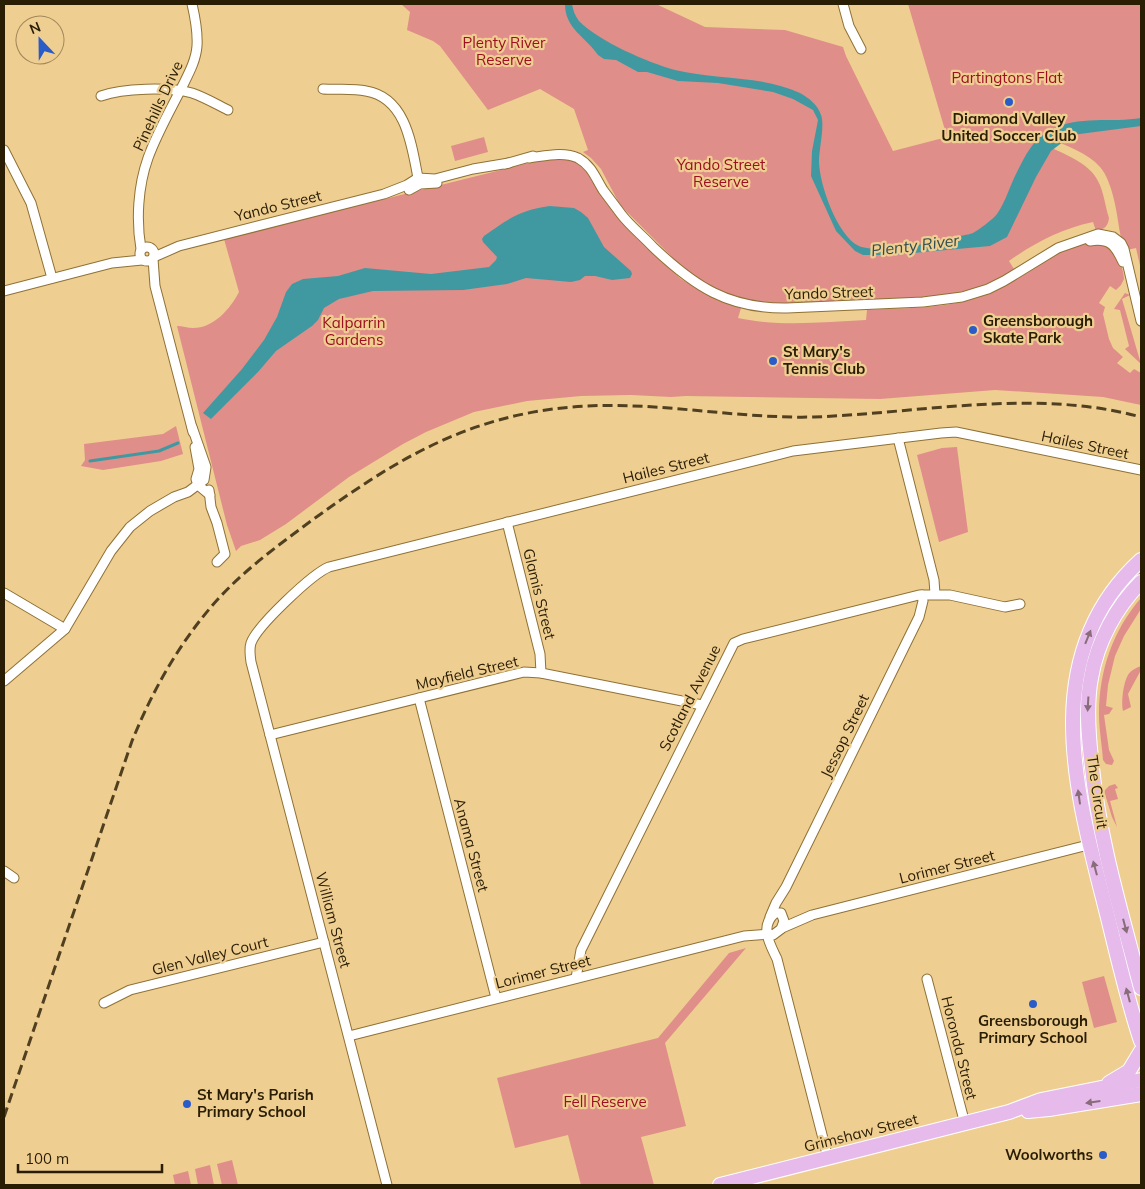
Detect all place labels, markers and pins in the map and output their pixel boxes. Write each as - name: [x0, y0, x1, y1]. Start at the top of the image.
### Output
- marker: Diamond Valley United Soccer Club: [1003, 96, 1015, 108]
- place label: Diamond Valley United Soccer Club: [941, 109, 1077, 145]
- place label: Greensborough Skate Park: [983, 311, 1093, 347]
- marker: Greensborough Skate Park: [967, 324, 979, 336]
- place label: St Mary's Tennis Club: [783, 342, 865, 378]
- marker: St Mary's Tennis Club: [767, 355, 779, 367]
- marker: Greensborough Primary School: [1027, 998, 1039, 1010]
- place label: Greensborough Primary School: [978, 1011, 1088, 1047]
- place label: St Mary's Parish Primary School: [197, 1085, 314, 1121]
- marker: St Mary's Parish Primary School: [181, 1098, 193, 1110]
- place label: Woolworths: [1005, 1145, 1093, 1164]
- marker: Woolworths: [1097, 1149, 1109, 1161]

